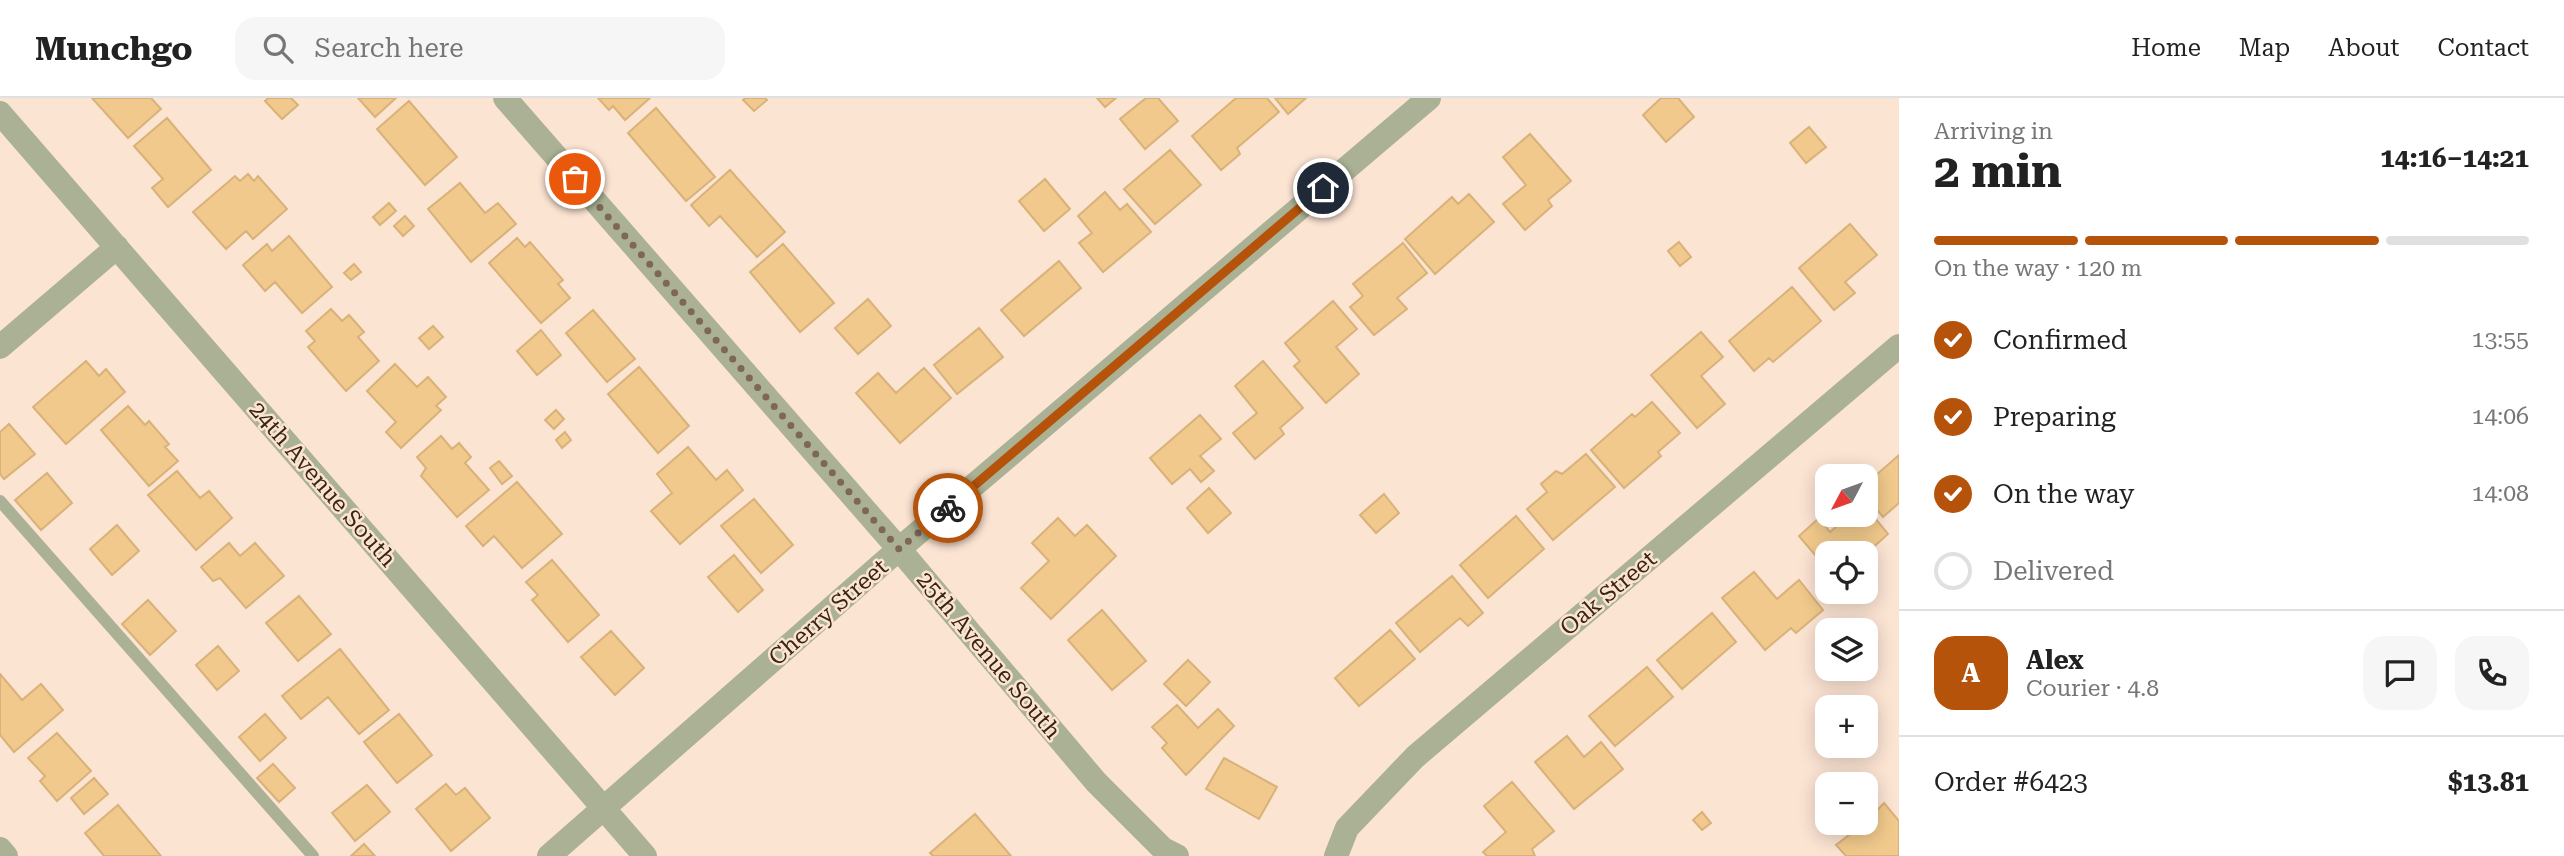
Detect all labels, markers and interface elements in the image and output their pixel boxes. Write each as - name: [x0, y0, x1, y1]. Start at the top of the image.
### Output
- search box: [235, 17, 725, 80]
- text: Munchgo: [35, 29, 193, 68]
- icon: search: [259, 29, 297, 67]
- text: Search here: [315, 33, 464, 63]
- text: Home: [2131, 34, 2201, 62]
- text: Map: [2239, 34, 2290, 62]
- text: About: [2328, 34, 2399, 62]
- text: Contact: [2437, 34, 2529, 62]
- text: Arriving in: [1934, 118, 2053, 145]
- text: 14:16–14:21: [2380, 143, 2529, 173]
- text: 2 min: [1934, 144, 2062, 198]
- pin: [545, 149, 605, 209]
- pin: [1293, 158, 1353, 218]
- icon: bag: [556, 160, 594, 198]
- icon: home: [1304, 169, 1342, 207]
- text: On the way · 120 m: [1934, 255, 2142, 282]
- icon: check: [1934, 321, 1972, 359]
- text: Confirmed: [1993, 325, 2128, 355]
- text: 13:55: [2472, 326, 2529, 353]
- street label: 24th Avenue South: [244, 396, 402, 572]
- icon: check: [1934, 398, 1972, 436]
- text: Preparing: [1993, 402, 2116, 432]
- text: 14:06: [2472, 403, 2529, 430]
- north arrow: [1815, 464, 1878, 527]
- map controls: [1815, 464, 1878, 835]
- courier: [913, 473, 983, 543]
- icon: check: [1934, 475, 1972, 513]
- text: On the way: [1993, 479, 2134, 509]
- text: 14:08: [2472, 480, 2529, 507]
- icon: bike: [929, 489, 967, 527]
- button: locate: [1815, 541, 1878, 604]
- street label: Oak Street: [1555, 545, 1662, 641]
- street label: Cherry Street: [763, 553, 894, 671]
- text: Delivered: [1993, 556, 2114, 586]
- street label: 25th Avenue South: [911, 566, 1067, 744]
- button: layers: [1815, 618, 1878, 681]
- button: chat: [2363, 636, 2437, 710]
- button: phone: [2455, 636, 2529, 710]
- text: Alex: [2026, 645, 2084, 675]
- text: A: [1962, 658, 1980, 688]
- text: Courier · 4.8: [2026, 675, 2159, 702]
- button: +: [1815, 695, 1878, 758]
- text: Order #6423: [1934, 767, 2088, 797]
- text: $13.81: [2448, 767, 2529, 797]
- button: −: [1815, 772, 1878, 835]

